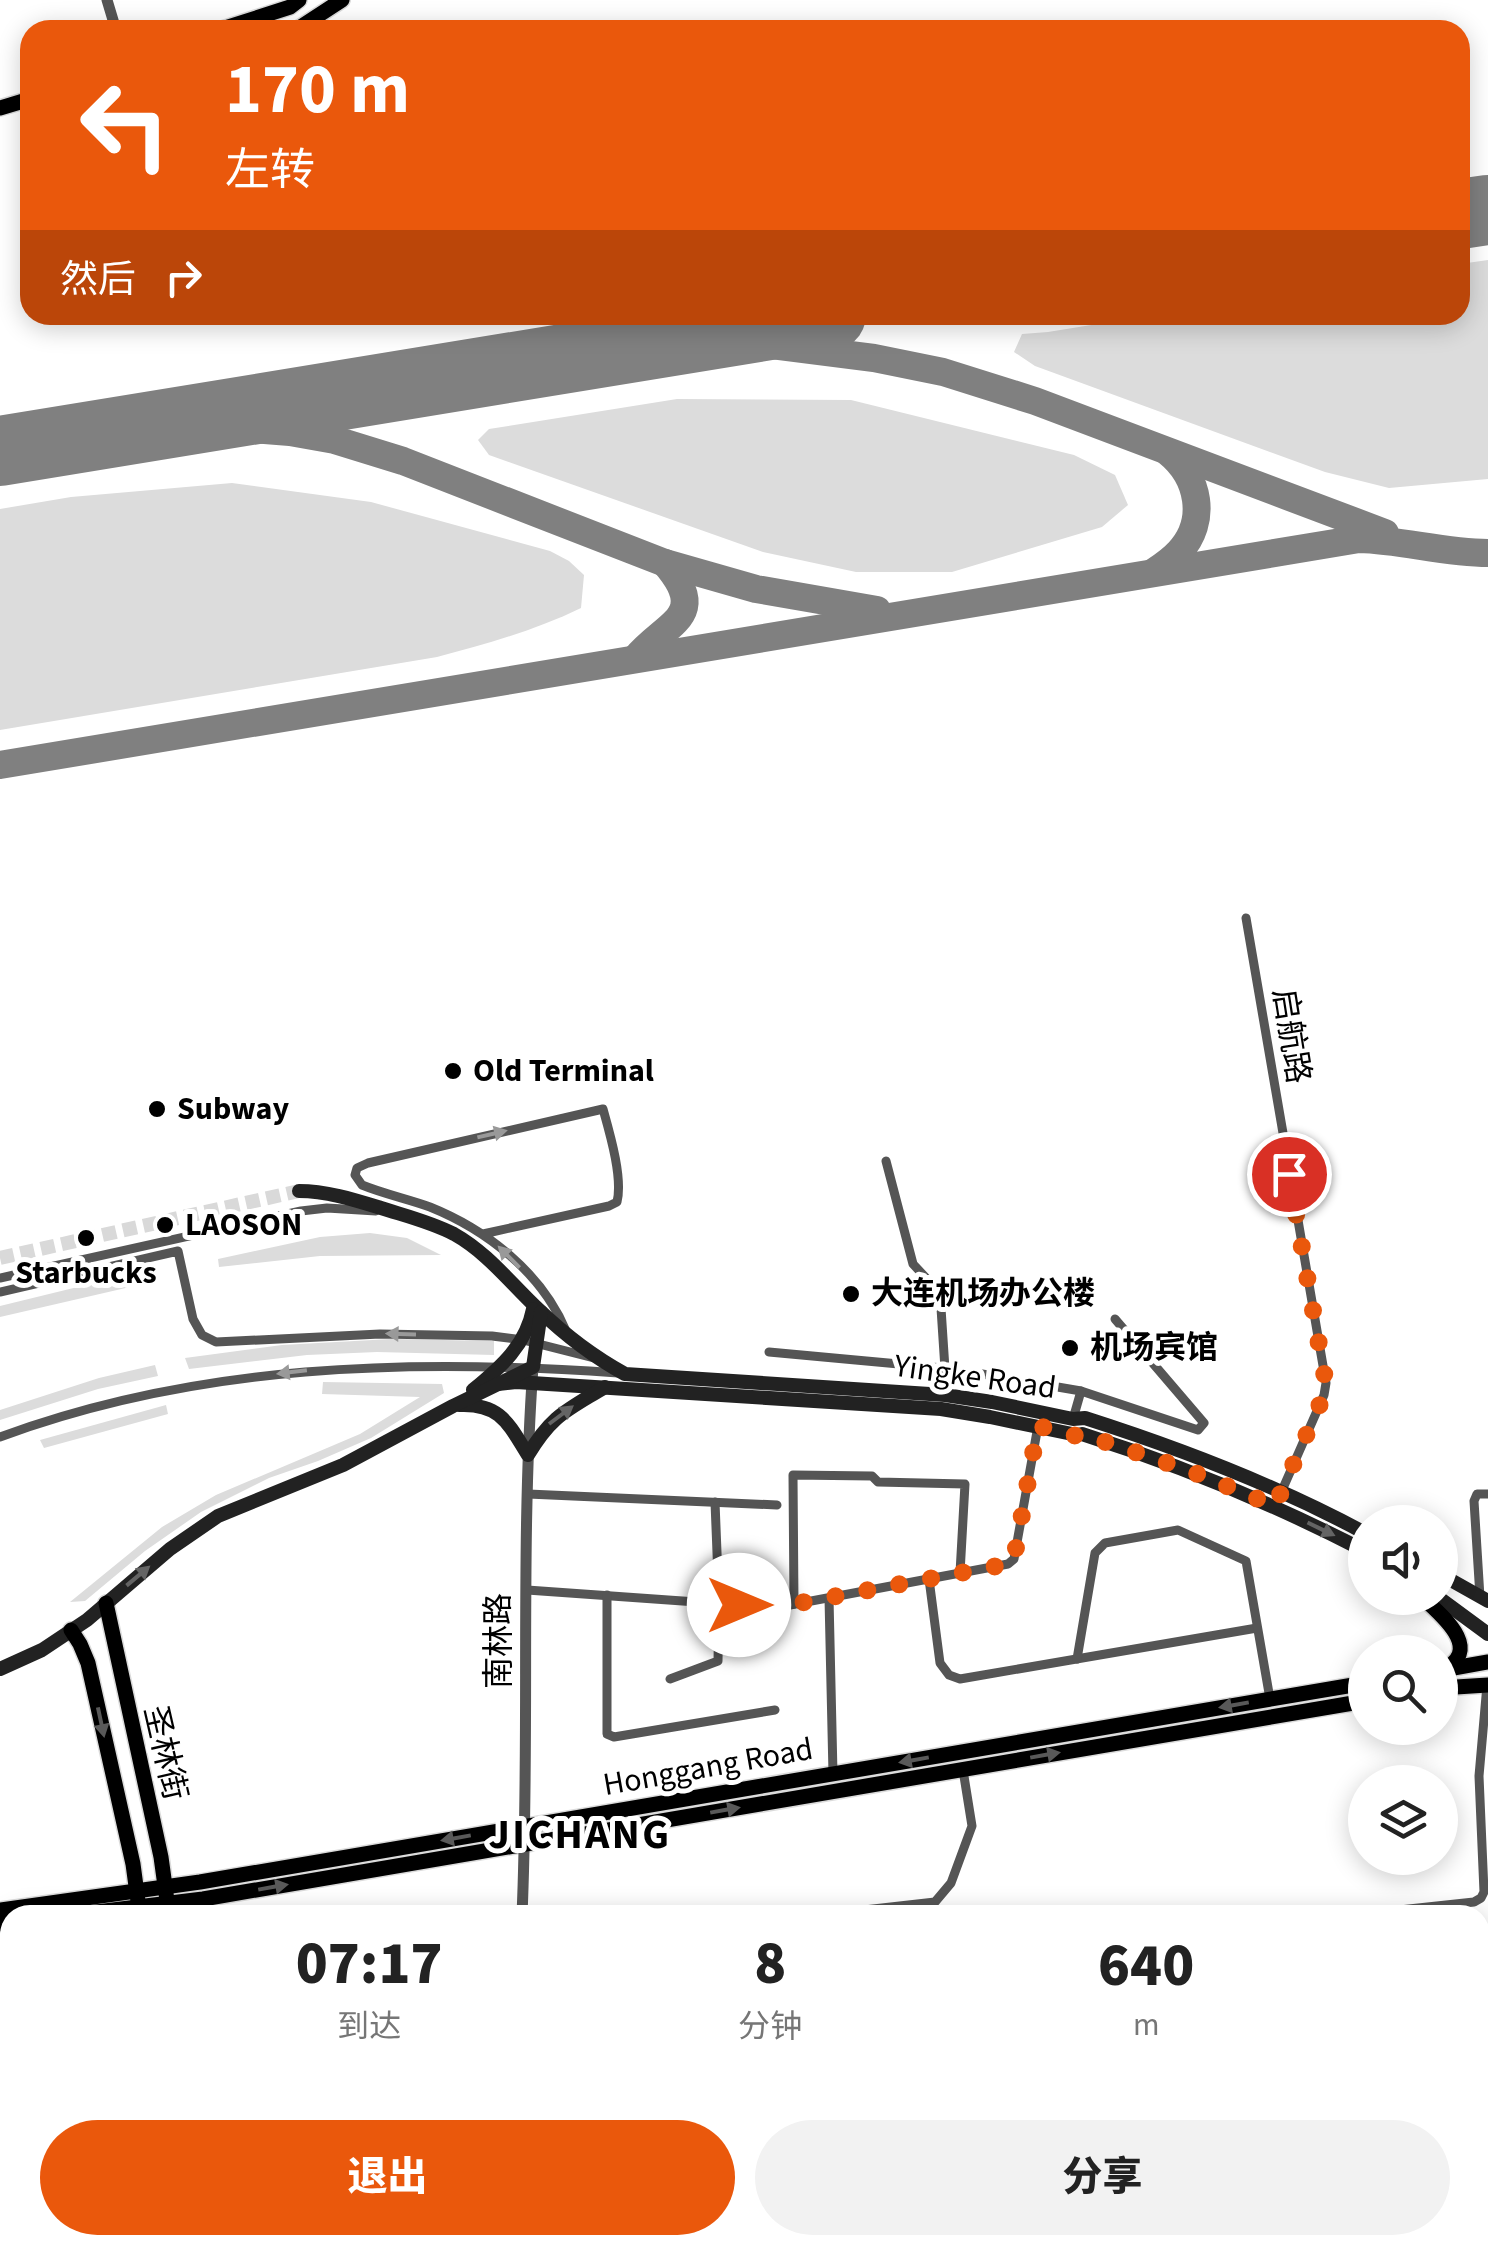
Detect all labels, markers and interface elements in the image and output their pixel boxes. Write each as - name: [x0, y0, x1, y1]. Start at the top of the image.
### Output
- text: 170 m: [225, 40, 410, 140]
- icon: left: [60, 60, 190, 190]
- text: 左转: [225, 139, 315, 203]
- icon: right: [156, 250, 211, 305]
- text: 然后: [60, 253, 136, 307]
- street label: 启航路: [1261, 985, 1321, 1087]
- place label: Old Terminal: [473, 1048, 654, 1094]
- marker: Old Terminal: [442, 1060, 464, 1082]
- place label: Subway: [177, 1086, 289, 1132]
- marker: Subway: [146, 1098, 168, 1120]
- one-way arrow: [477, 1126, 508, 1141]
- pin: [1247, 1132, 1332, 1217]
- icon: arrive: [1262, 1147, 1317, 1202]
- place label: LAOSON: [185, 1202, 302, 1248]
- marker: LAOSON: [154, 1214, 176, 1236]
- marker: Starbucks: [75, 1227, 97, 1249]
- one-way arrow: [498, 1245, 522, 1269]
- place label: Starbucks: [15, 1250, 157, 1296]
- place label: 大连机场办公楼: [871, 1271, 1095, 1317]
- marker: 大连机场办公楼: [840, 1283, 862, 1305]
- place label: 机场宾馆: [1090, 1325, 1218, 1371]
- one-way arrow: [384, 1326, 416, 1342]
- marker: 机场宾馆: [1059, 1337, 1081, 1359]
- street label: Yingke Road: [890, 1343, 1059, 1411]
- one-way arrow: [275, 1364, 307, 1380]
- one-way arrow: [548, 1406, 574, 1426]
- map controls: [1348, 1505, 1458, 1875]
- button: sound: [1348, 1505, 1458, 1615]
- one-way arrow: [1307, 1520, 1336, 1537]
- position arrow: [687, 1553, 791, 1657]
- one-way arrow: [125, 1565, 150, 1587]
- street label: 南林路: [476, 1593, 522, 1689]
- button: search: [1348, 1635, 1458, 1745]
- one-way arrow: [1218, 1698, 1250, 1713]
- street label: 圣林街: [132, 1701, 198, 1805]
- one-way arrow: [94, 1707, 109, 1738]
- street label: Honggang Road: [599, 1726, 817, 1808]
- one-way arrow: [1030, 1747, 1061, 1762]
- one-way arrow: [898, 1753, 929, 1768]
- button: layers: [1348, 1765, 1458, 1875]
- one-way arrow: [710, 1802, 741, 1817]
- district label: JICHANG: [488, 1805, 672, 1865]
- one-way arrow: [439, 1831, 471, 1846]
- one-way arrow: [258, 1879, 289, 1894]
- text: 07:17: [296, 1922, 443, 2007]
- text: 8: [754, 1922, 786, 2007]
- text: 640: [1098, 1924, 1194, 2009]
- text: m: [1133, 2002, 1159, 2048]
- text: 到达: [337, 2004, 401, 2050]
- text: 分钟: [738, 2004, 802, 2050]
- button: 退出: [40, 2120, 735, 2235]
- button: 分享: [755, 2120, 1450, 2235]

